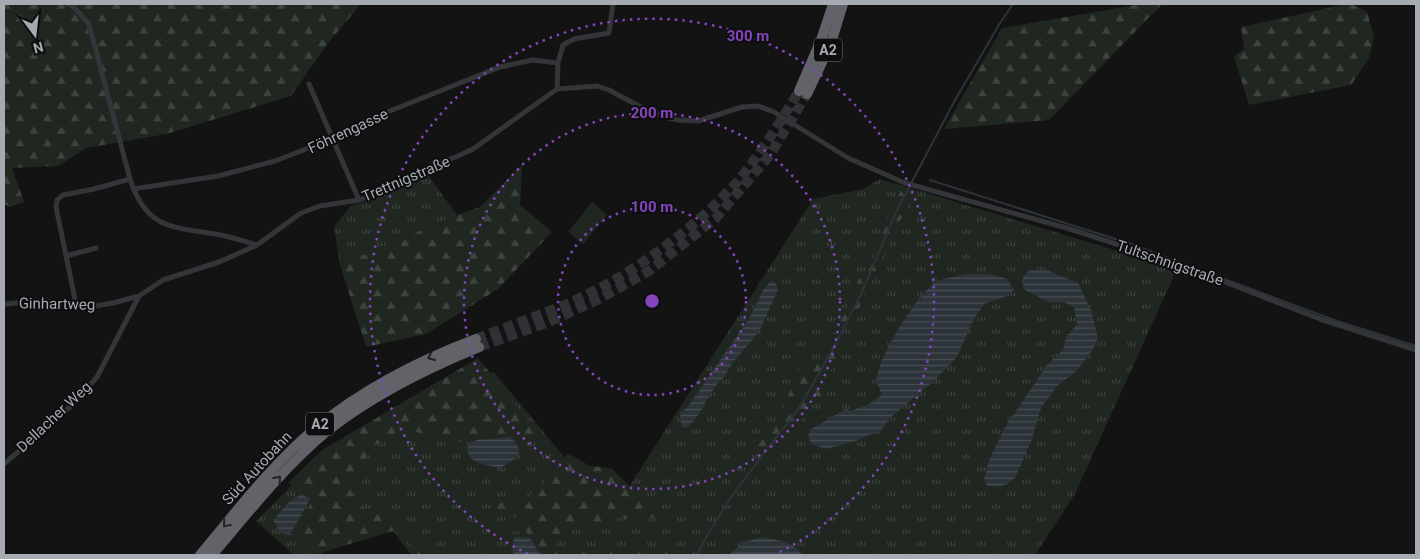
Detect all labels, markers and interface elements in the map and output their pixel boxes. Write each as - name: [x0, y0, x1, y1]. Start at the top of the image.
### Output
- north arrow: [10, 10, 60, 60]
- text: 300 m: [727, 27, 769, 45]
- road number: A2: [814, 38, 842, 62]
- text: N: [32, 39, 45, 57]
- text: 200 m: [631, 104, 673, 122]
- street label: Föhrengasse: [305, 105, 391, 157]
- street label: Trettnigstraße: [359, 152, 453, 206]
- text: 100 m: [631, 198, 673, 216]
- street label: Tultschnigstraße: [1114, 236, 1226, 290]
- centre of rings: [643, 292, 661, 310]
- street label: Ginhartweg: [19, 294, 95, 314]
- one-way arrow: [427, 351, 436, 361]
- street label: Dellacher Weg: [13, 378, 95, 456]
- road number: A2: [306, 412, 334, 436]
- street label: Süd Autobahn: [218, 428, 296, 508]
- one-way arrow: [273, 475, 282, 484]
- one-way arrow: [222, 519, 231, 528]

